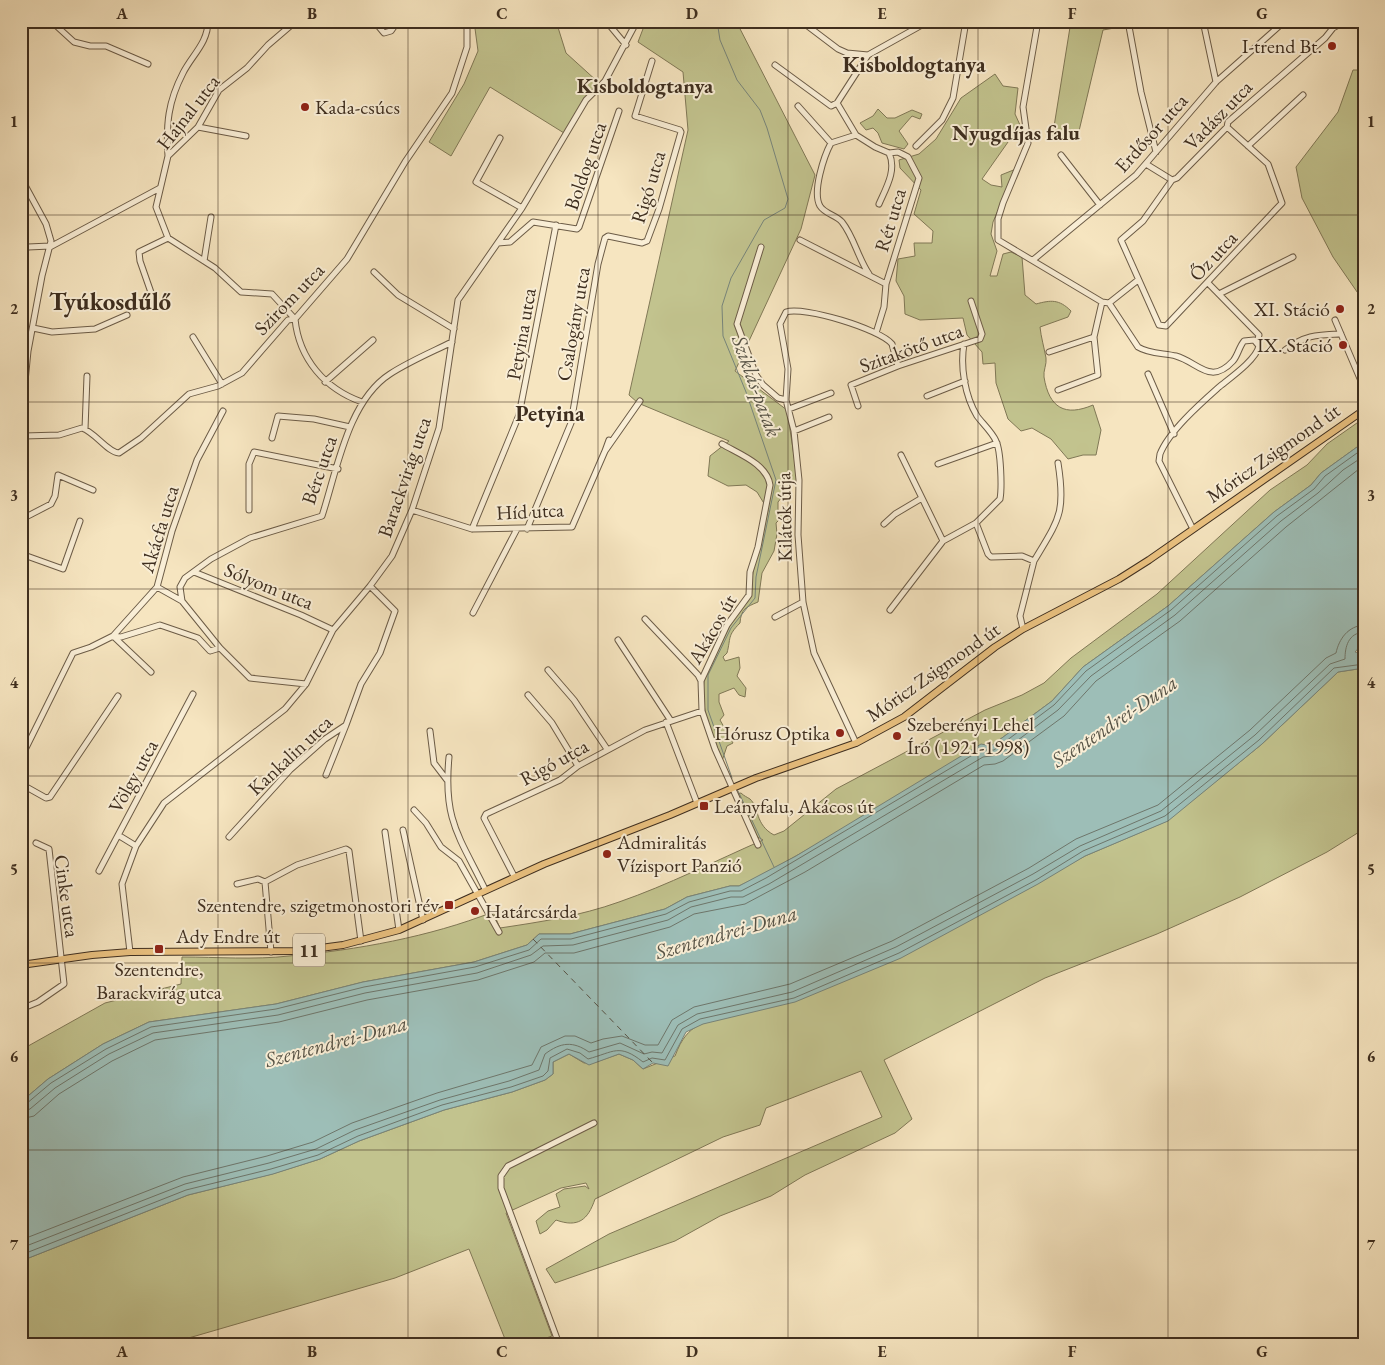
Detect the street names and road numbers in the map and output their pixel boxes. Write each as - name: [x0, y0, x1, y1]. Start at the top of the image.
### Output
- street label: Hajnal utca: [151, 69, 225, 155]
- street label: Vadász utca: [1178, 74, 1258, 156]
- street label: Erdősor utca: [1109, 88, 1193, 178]
- street label: Boldog utca: [558, 118, 612, 213]
- street label: Rigó utca: [625, 148, 671, 226]
- street label: Rét utca: [868, 185, 912, 255]
- street label: Őz utca: [1183, 225, 1243, 287]
- street label: Szirom utca: [248, 257, 330, 341]
- street label: Csalogány utca: [550, 265, 596, 383]
- street label: Petyina utca: [500, 286, 542, 382]
- street label: Szitakötő utca: [856, 317, 966, 379]
- street label: Móricz Zsigmond út: [1201, 397, 1345, 509]
- street label: Barackvirág utca: [371, 413, 437, 541]
- street label: Bérc utca: [295, 432, 343, 508]
- street label: Kilátók útja: [770, 472, 798, 562]
- street label: Akácfa utca: [133, 482, 185, 577]
- street label: Híd utca: [495, 496, 565, 526]
- street label: Sólyom utca: [221, 556, 317, 616]
- street label: Akácos út: [681, 589, 743, 669]
- street label: Móricz Zsigmond út: [861, 616, 1005, 728]
- street label: Kankalin utca: [242, 709, 338, 801]
- street label: Rigó utca: [515, 733, 593, 791]
- street label: Völgy utca: [102, 735, 164, 817]
- street label: Cinke utca: [48, 853, 86, 939]
- street label: Ady Endre út: [175, 923, 281, 949]
- road number: 11: [293, 934, 325, 966]

